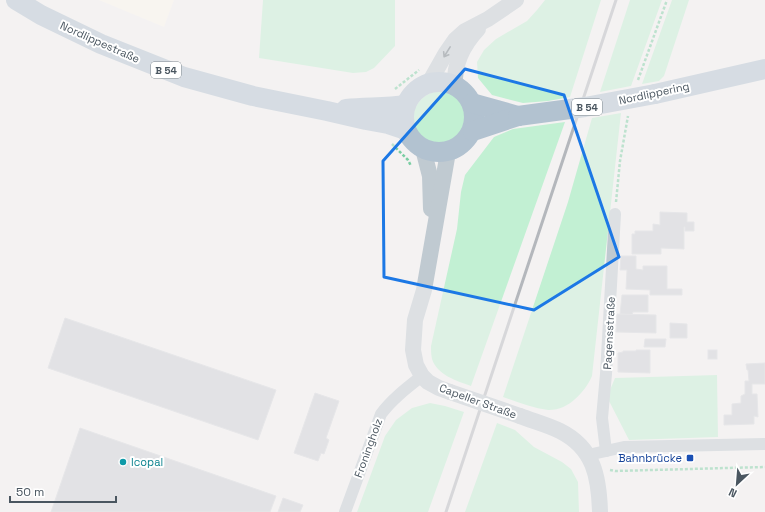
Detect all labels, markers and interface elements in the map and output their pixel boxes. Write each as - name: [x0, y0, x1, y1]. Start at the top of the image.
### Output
- street label: Nordlippestraße: [58, 18, 142, 66]
- one-way arrow: [443, 46, 452, 57]
- road number: B 54: [151, 62, 181, 78]
- street label: Nordlippering: [617, 79, 691, 107]
- road number: B 54: [572, 99, 602, 115]
- street label: Pagensstraße: [600, 296, 618, 370]
- street label: Capeller Straße: [437, 381, 519, 421]
- street label: Froningholz: [351, 416, 385, 479]
- place label: Bahnbrücke: [618, 451, 682, 465]
- marker: Bahnbrücke: [685, 453, 695, 463]
- place label: Icopal: [131, 455, 163, 469]
- marker: Icopal: [118, 457, 128, 467]
- north arrow: [717, 464, 757, 504]
- scale bar: [10, 478, 116, 504]
- text: 50 m: [16, 484, 44, 500]
- text: N: [726, 485, 739, 501]

